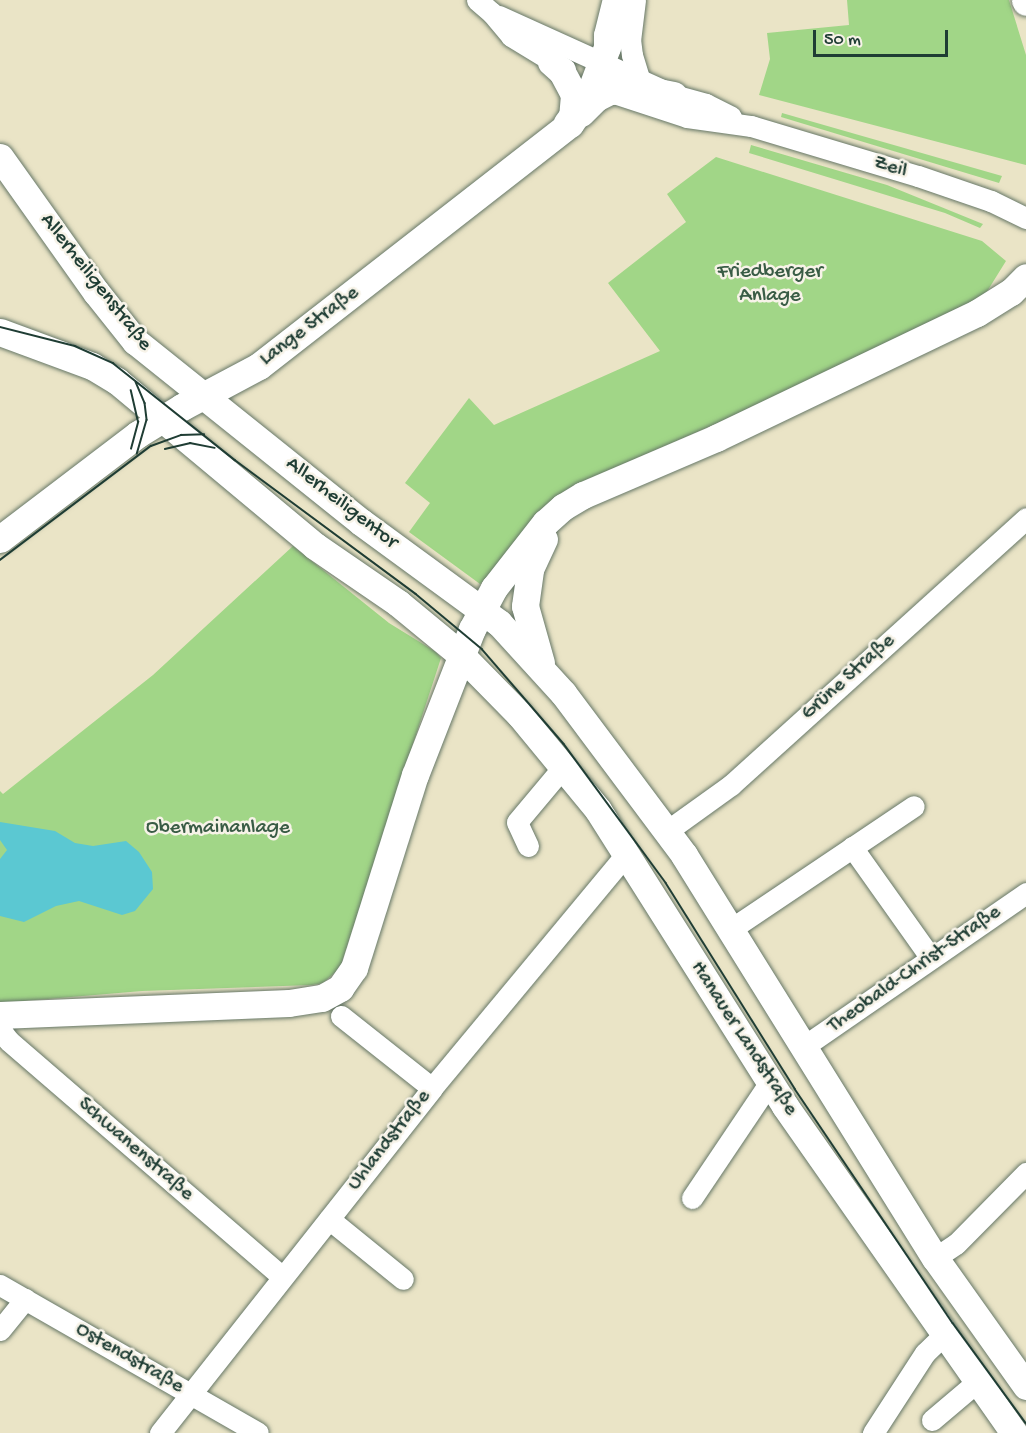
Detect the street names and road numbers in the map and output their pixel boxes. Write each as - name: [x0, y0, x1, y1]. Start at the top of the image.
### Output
- street label: Zeil: [870, 151, 910, 185]
- street label: Allerheiligenstraße: [34, 209, 156, 357]
- street label: Lange Straße: [255, 281, 365, 373]
- street label: Allerheiligentor: [280, 452, 402, 556]
- street label: Grüne Straße: [797, 629, 901, 727]
- street label: Theobald-Christ-Straße: [823, 901, 1007, 1039]
- street label: Hanauer Landstraße: [684, 957, 802, 1121]
- street label: Uhlandstraße: [343, 1086, 437, 1196]
- street label: Schwanenstraße: [72, 1093, 198, 1207]
- street label: Ostendstraße: [70, 1318, 188, 1400]

